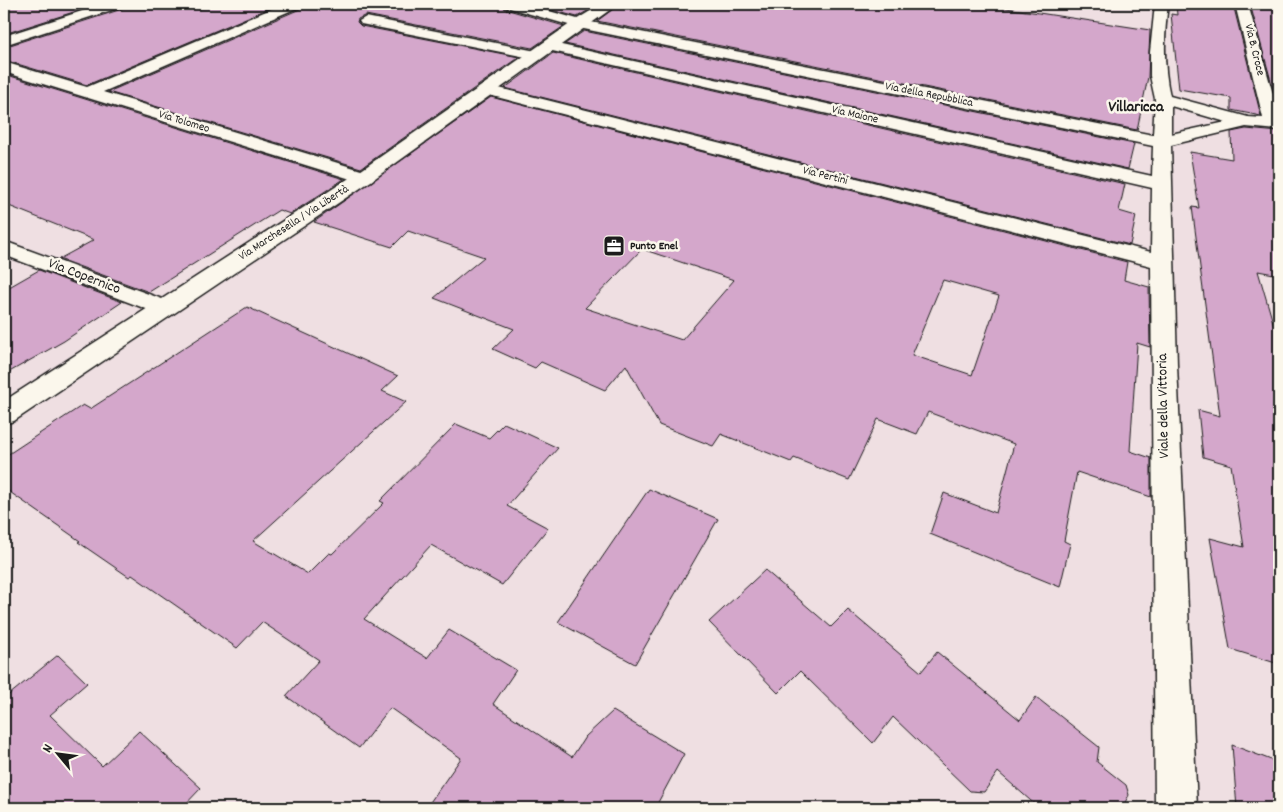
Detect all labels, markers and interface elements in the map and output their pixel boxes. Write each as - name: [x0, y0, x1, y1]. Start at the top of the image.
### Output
- street label: Via B. Croce: [1239, 22, 1269, 78]
- street label: Via della Repubblica: [884, 78, 975, 112]
- district label: Villaricca: [1109, 96, 1165, 119]
- street label: Via Maione: [830, 101, 880, 129]
- street label: Via Tolomeo: [156, 106, 212, 138]
- street label: Via Pertini: [801, 162, 849, 190]
- street label: Via Marchesella / Via Libertà: [236, 181, 352, 265]
- office icon: Punto Enel: [602, 234, 626, 258]
- place label: Punto Enel: [630, 238, 678, 255]
- street label: Via Copernico: [45, 253, 124, 301]
- street label: Viale della Vittoria: [1152, 352, 1176, 459]
- north arrow: [32, 730, 82, 780]
- text: N: [38, 741, 59, 757]

